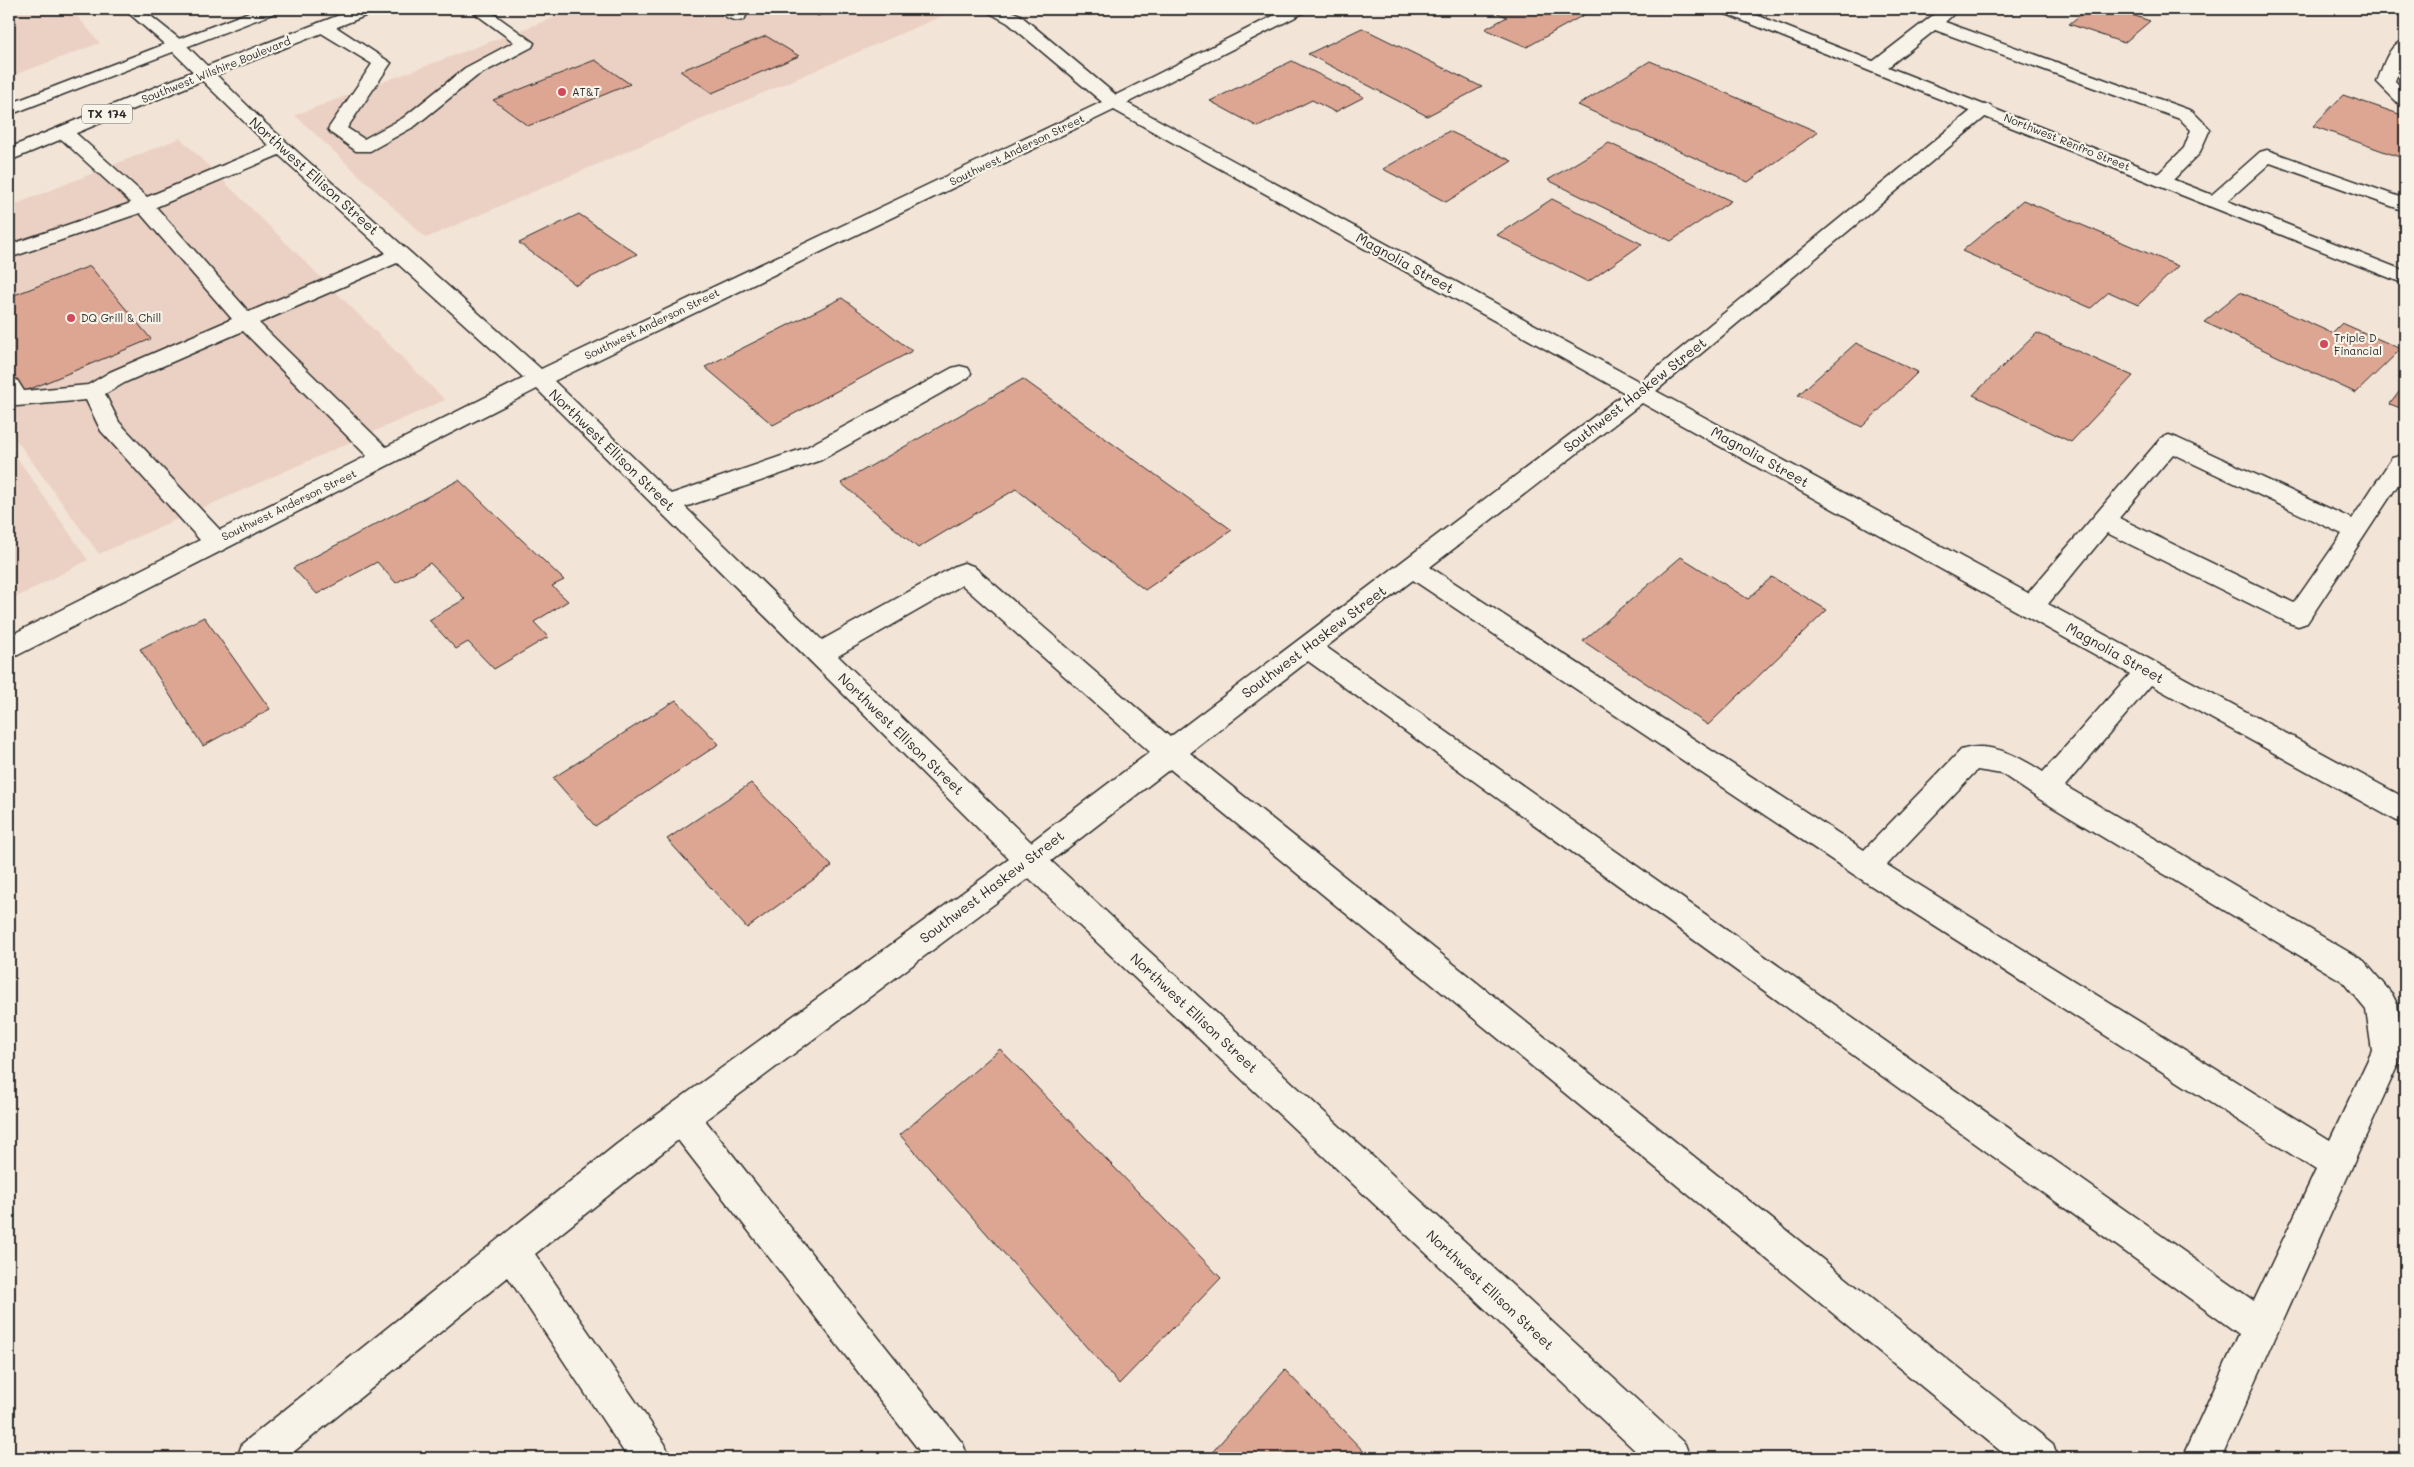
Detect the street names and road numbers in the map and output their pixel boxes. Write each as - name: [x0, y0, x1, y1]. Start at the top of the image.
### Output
- street label: Southwest Wilshire Boulevard: [139, 33, 293, 106]
- road number: TX 174: [82, 105, 132, 124]
- street label: Northwest Renfro Street: [2002, 109, 2133, 174]
- street label: Southwest Anderson Street: [947, 110, 1087, 189]
- street label: Northwest Ellison Street: [246, 112, 383, 239]
- street label: Magnolia Street: [1353, 228, 1458, 297]
- street label: Southwest Anderson Street: [582, 284, 722, 363]
- street label: Southwest Haskew Street: [1559, 333, 1710, 456]
- street label: Northwest Ellison Street: [545, 384, 679, 515]
- street label: Magnolia Street: [1708, 422, 1813, 491]
- street label: Southwest Anderson Street: [219, 465, 359, 544]
- street label: Southwest Haskew Street: [1238, 581, 1390, 702]
- street label: Magnolia Street: [2063, 618, 2168, 687]
- street label: Northwest Ellison Street: [834, 668, 968, 799]
- street label: Southwest Haskew Street: [916, 826, 1068, 947]
- street label: Northwest Ellison Street: [1126, 948, 1262, 1077]
- street label: Northwest Ellison Street: [1422, 1225, 1558, 1354]

